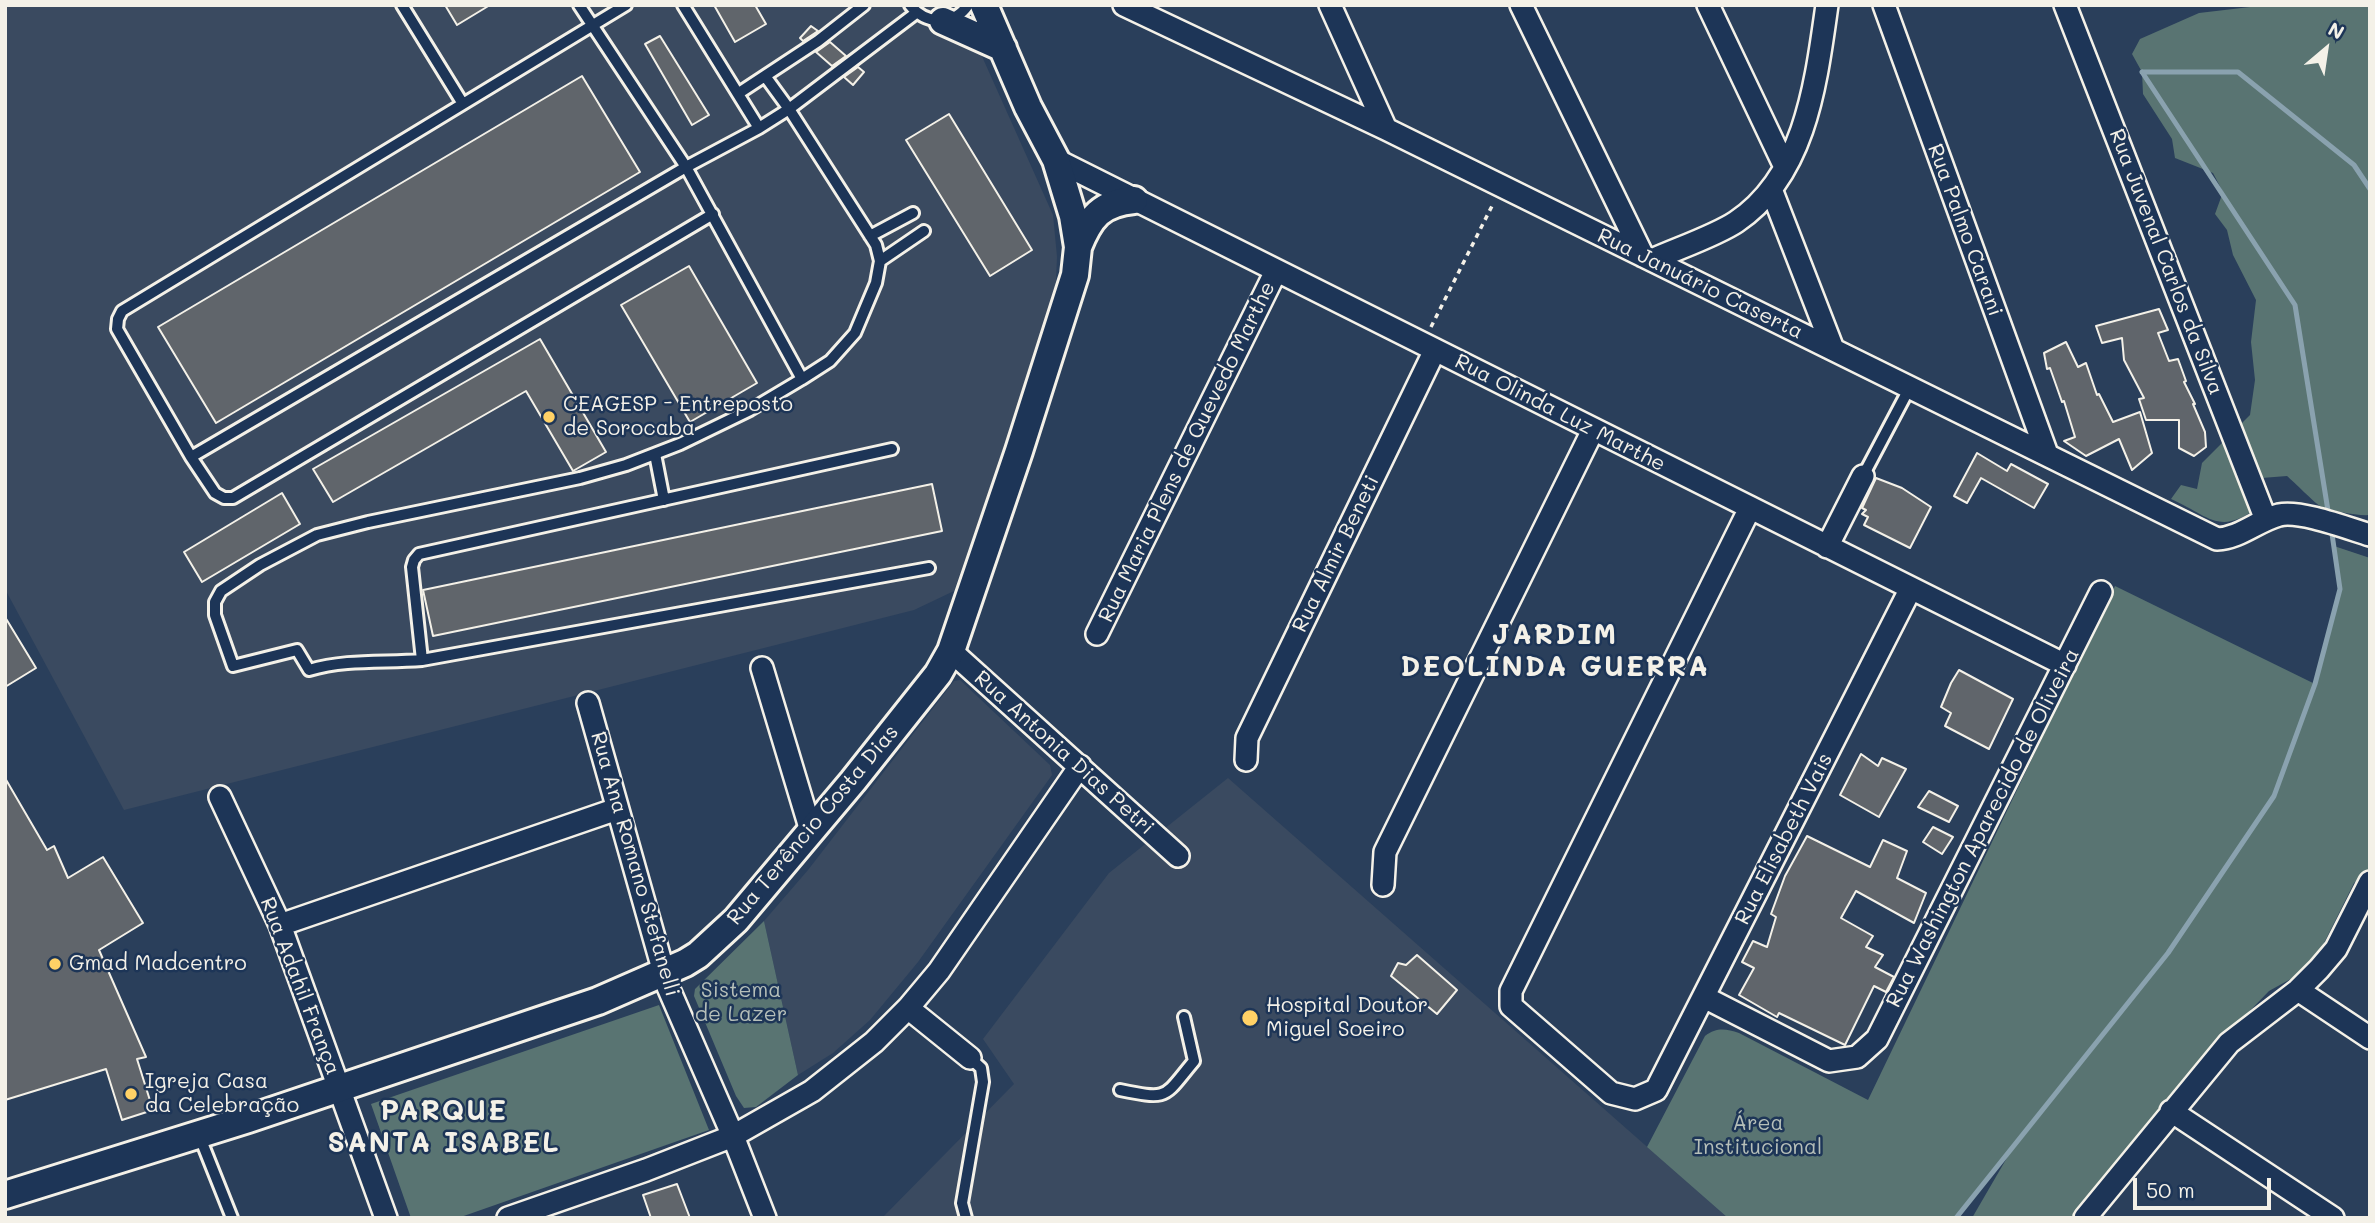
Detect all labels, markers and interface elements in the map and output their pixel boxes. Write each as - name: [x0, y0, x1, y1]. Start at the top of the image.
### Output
- north arrow: [2291, 14, 2361, 84]
- text: N: [2324, 16, 2349, 45]
- street label: Rua Juvenal Carlos da Silva: [2104, 126, 2228, 398]
- street label: Rua Palmo Carani: [1922, 140, 2008, 320]
- street label: Rua Januário Caserta: [1593, 223, 1807, 345]
- street label: Rua Maria Plens de Quevedo Marthe: [1093, 278, 1281, 626]
- street label: Rua Olinda Luz Marthe: [1450, 349, 1670, 477]
- place label: CEAGESP - Entreposto de Sorocaba: [563, 392, 793, 442]
- marker: CEAGESP - Entreposto de Sorocaba: [541, 409, 557, 425]
- street label: Rua Almir Beneti: [1287, 471, 1385, 637]
- district label: JARDIM DEOLINDA GUERRA: [1402, 618, 1708, 684]
- street label: Rua Washington Aparecido de Oliveira: [1881, 644, 2085, 1012]
- street label: Rua Antonia Dias Petri: [969, 666, 1159, 840]
- street label: Rua Terêncio Costa Dias: [722, 720, 904, 930]
- street label: Rua Ana Romano Stefanelli: [585, 729, 685, 999]
- street label: Rua Elisabeth Vais: [1730, 749, 1838, 929]
- street label: Rua Adahil França: [254, 894, 346, 1078]
- place label: Gmad Madcentro: [69, 951, 247, 977]
- marker: Gmad Madcentro: [47, 956, 63, 972]
- park label: Sistema de Lazer: [695, 978, 787, 1028]
- place label: Hospital Doutor Miguel Soeiro: [1266, 993, 1428, 1043]
- marker: Hospital Doutor Miguel Soeiro: [1240, 1008, 1260, 1028]
- place label: Igreja Casa da Celebração: [145, 1069, 299, 1119]
- marker: Igreja Casa da Celebração: [123, 1086, 139, 1102]
- district label: PARQUE SANTA ISABEL: [329, 1094, 559, 1160]
- park label: Área Institucional: [1694, 1111, 1822, 1161]
- scale bar: [2137, 1164, 2275, 1208]
- text: 50 m: [2146, 1176, 2195, 1203]

